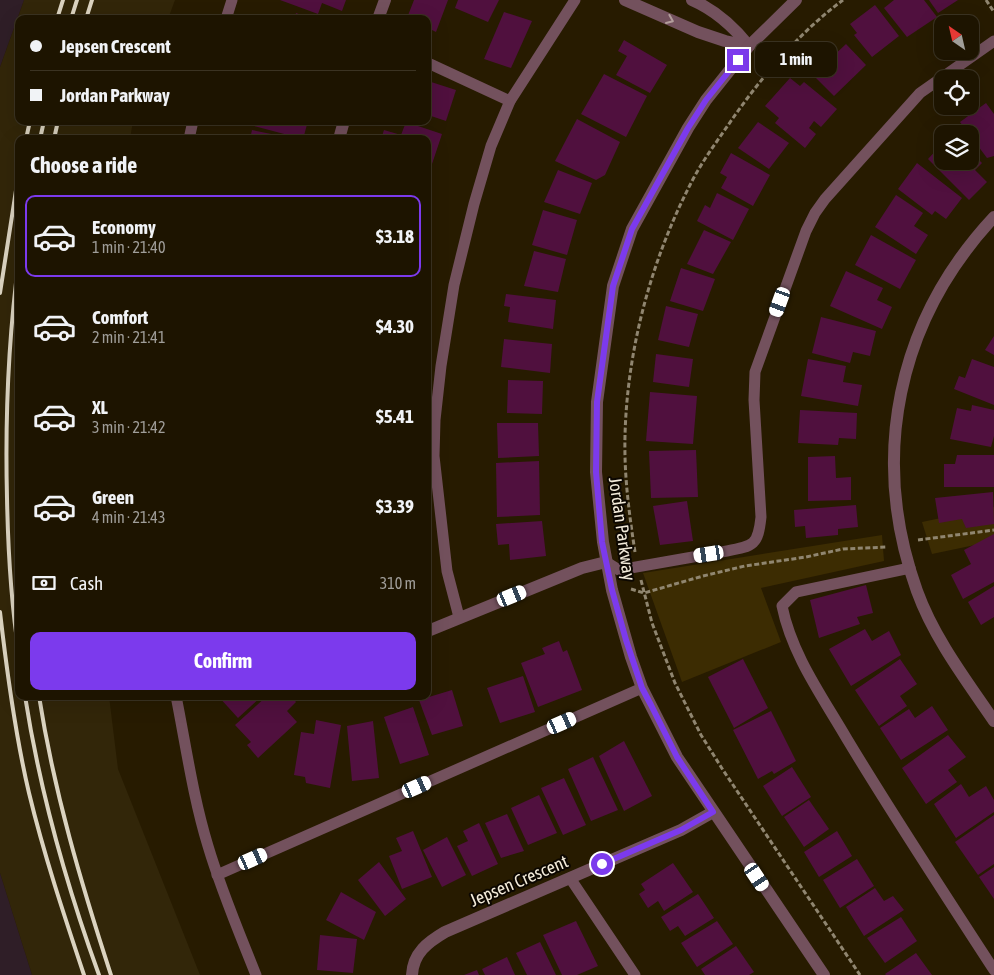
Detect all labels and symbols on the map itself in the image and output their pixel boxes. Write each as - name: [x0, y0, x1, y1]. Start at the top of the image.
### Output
- one-way arrow: [665, 15, 673, 25]
- north arrow: [934, 15, 979, 60]
- callout: 1 min: [756, 42, 838, 78]
- route end: [727, 49, 749, 71]
- car: [767, 285, 792, 319]
- street label: Jordan Parkway: [605, 476, 640, 582]
- car: [693, 544, 724, 564]
- car: [495, 583, 528, 609]
- car: [545, 710, 578, 736]
- car: [400, 774, 433, 800]
- car: [236, 846, 269, 872]
- street label: Jepsen Crescent: [466, 850, 571, 911]
- route start: [591, 853, 613, 875]
- car: [742, 860, 771, 894]

